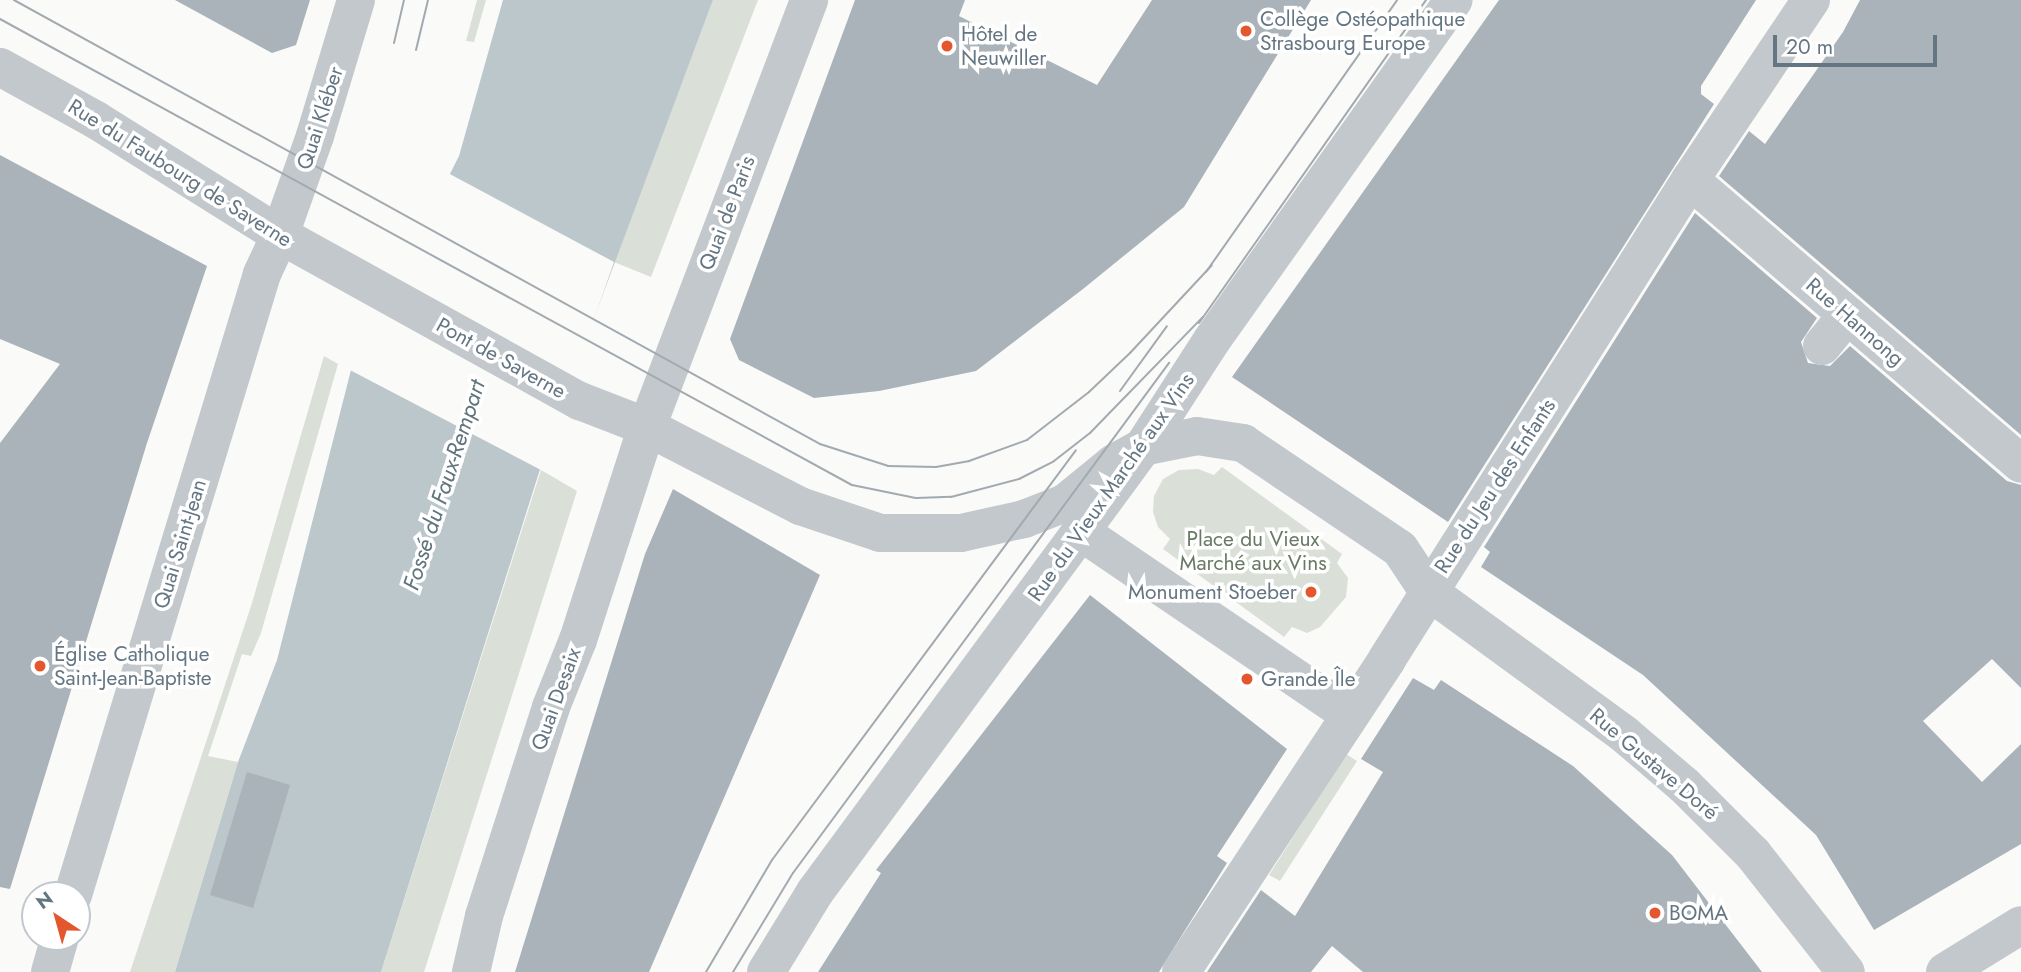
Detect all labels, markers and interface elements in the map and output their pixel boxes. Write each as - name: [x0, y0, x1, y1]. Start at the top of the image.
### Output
- place label: Collège Ostéopathique Strasbourg Europe: [1260, 6, 1465, 56]
- place label: Hôtel de Neuwiller: [961, 21, 1047, 71]
- scale bar: [1776, 21, 1940, 65]
- marker: Collège Ostéopathique Strasbourg Europe: [1238, 23, 1254, 39]
- text: 20 m: [1786, 32, 1833, 62]
- marker: Hôtel de Neuwiller: [939, 38, 955, 54]
- street label: Quai Kléber: [291, 63, 349, 173]
- street label: Rue du Faubourg de Saverne: [63, 94, 297, 252]
- street label: Quai de Paris: [694, 152, 760, 274]
- street label: Rue Hannong: [1801, 273, 1909, 371]
- street label: Pont de Saverne: [432, 312, 570, 404]
- street label: Rue du Vieux Marché aux Vins: [1022, 368, 1200, 606]
- water label: Fossé du Faux-Rempart: [397, 376, 491, 594]
- street label: Rue du Jeu des Enfants: [1429, 394, 1561, 578]
- street label: Quai Saint-Jean: [148, 476, 212, 612]
- park label: Place du Vieux Marché aux Vins: [1179, 526, 1327, 576]
- place label: Monument Stoeber: [1128, 579, 1297, 605]
- marker: Monument Stoeber: [1303, 584, 1319, 600]
- place label: Église Catholique Saint-Jean-Baptiste: [54, 641, 212, 691]
- street label: Quai Desaix: [526, 644, 586, 754]
- marker: Église Catholique Saint-Jean-Baptiste: [32, 658, 48, 674]
- place label: Grande Île: [1261, 666, 1355, 692]
- marker: Grande Île: [1239, 671, 1255, 687]
- street label: Rue Gustave Doré: [1585, 703, 1723, 825]
- north arrow: [21, 881, 91, 951]
- text: N: [30, 885, 59, 916]
- place label: BOMA: [1669, 900, 1728, 926]
- marker: BOMA: [1647, 905, 1663, 921]

